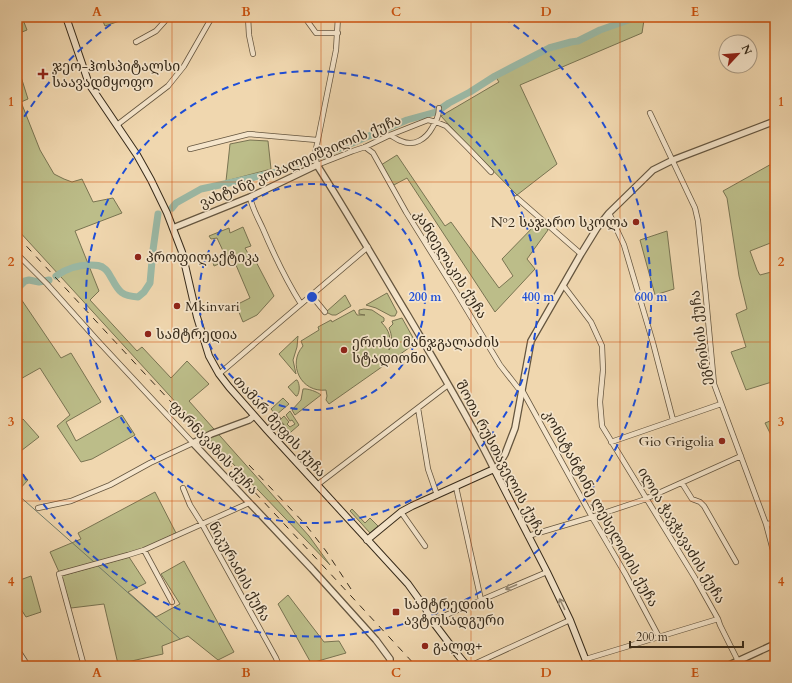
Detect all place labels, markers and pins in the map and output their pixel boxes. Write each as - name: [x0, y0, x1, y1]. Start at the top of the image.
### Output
- place label: ჯეო-ჰოსპიტალსი საავადმყოფო: [52, 57, 180, 92]
- marker: ჯეო-ჰოსპიტალსი საავადმყოფო: [37, 68, 49, 80]
- place label: №2 საჯარო სკოლა: [491, 213, 628, 232]
- marker: №2 საჯარო სკოლა: [631, 217, 641, 227]
- place label: პროფილაქტიკა: [146, 248, 259, 267]
- marker: პროფილაქტიკა: [133, 252, 143, 262]
- centre of rings: [305, 290, 319, 304]
- place label: Mkinvari: [185, 297, 240, 316]
- marker: Mkinvari: [172, 301, 182, 311]
- place label: სამტრედია: [156, 325, 237, 344]
- marker: სამტრედია: [143, 329, 153, 339]
- place label: ეროსი მანჯგალაძის სტადიონი: [352, 333, 499, 368]
- marker: ეროსი მანჯგალაძის სტადიონი: [339, 345, 349, 355]
- place label: Gio Grigolia: [639, 432, 714, 451]
- marker: Gio Grigolia: [717, 436, 727, 446]
- place label: სამტრედიის ავტოსადგური: [404, 595, 504, 630]
- marker: სამტრედიის ავტოსადგური: [391, 607, 401, 617]
- place label: გალფ+: [433, 637, 482, 656]
- marker: გალფ+: [420, 641, 430, 651]

